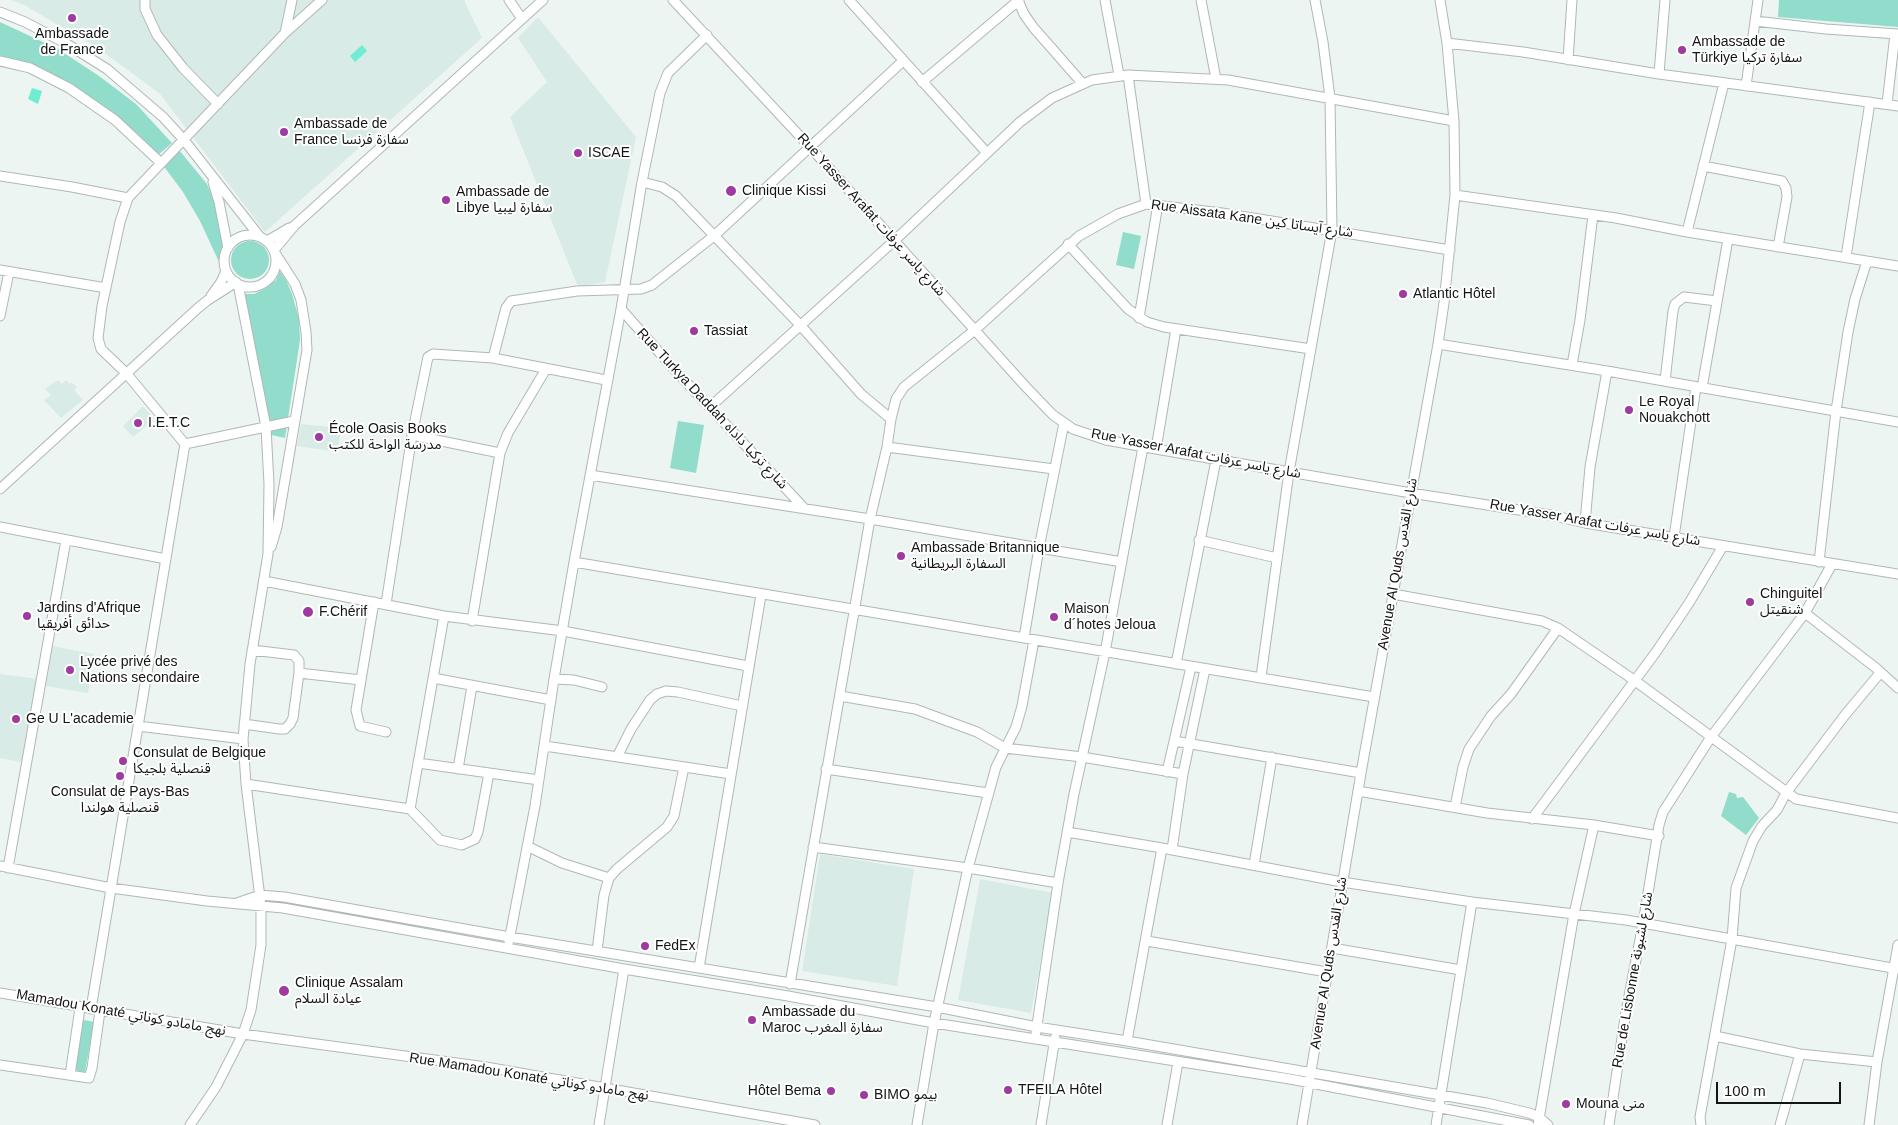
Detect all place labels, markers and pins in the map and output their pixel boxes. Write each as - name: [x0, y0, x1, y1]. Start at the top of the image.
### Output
- marker: Ambassade de France: [66, 12, 78, 24]
- place label: Ambassade de France: [35, 26, 109, 58]
- place label: Ambassade de Türkiye سفارة تركيا: [1692, 34, 1802, 66]
- marker: Ambassade de Türkiye سفارة تركيا: [1676, 44, 1688, 56]
- place label: Ambassade de France سفارة فرنسا: [294, 116, 409, 148]
- marker: Ambassade de France سفارة فرنسا: [278, 126, 290, 138]
- place label: ISCAE: [588, 145, 630, 161]
- marker: ISCAE: [572, 147, 584, 159]
- place label: Clinique Kissi: [742, 183, 826, 199]
- place label: Ambassade de Libye سفارة ليبيا: [456, 184, 552, 216]
- marker: Clinique Kissi: [724, 184, 738, 198]
- marker: Ambassade de Libye سفارة ليبيا: [440, 194, 452, 206]
- place label: Atlantic Hôtel: [1413, 286, 1495, 302]
- marker: Atlantic Hôtel: [1397, 288, 1409, 300]
- place label: Tassiat: [704, 323, 748, 339]
- marker: Tassiat: [688, 325, 700, 337]
- place label: Le Royal Nouakchott: [1639, 394, 1710, 427]
- marker: Le Royal Nouakchott: [1623, 404, 1635, 416]
- place label: I.E.T.C: [148, 415, 190, 431]
- marker: I.E.T.C: [132, 417, 144, 429]
- place label: École Oasis Books مدرسة الواحة للكتب: [329, 421, 446, 454]
- marker: École Oasis Books مدرسة الواحة للكتب: [313, 431, 325, 443]
- place label: Ambassade Britannique السفارة البريطانية: [911, 540, 1060, 572]
- marker: Ambassade Britannique السفارة البريطانية: [895, 550, 907, 562]
- place label: Chinguitel شنقيتل: [1760, 586, 1822, 618]
- marker: Chinguitel شنقيتل: [1744, 596, 1756, 608]
- place label: Jardins d'Afrique حدائق أفريقيا: [37, 600, 141, 632]
- place label: Maison d´hotes Jeloua: [1064, 601, 1156, 634]
- place label: F.Chérif: [319, 604, 367, 620]
- marker: F.Chérif: [301, 605, 315, 619]
- marker: Jardins d'Afrique حدائق أفريقيا: [21, 610, 33, 622]
- marker: Maison d´hotes Jeloua: [1048, 611, 1060, 623]
- place label: Lycée privé des Nations secondaire: [80, 654, 200, 686]
- marker: Lycée privé des Nations secondaire: [64, 664, 76, 676]
- place label: Ge U L'academie: [26, 711, 134, 727]
- marker: Ge U L'academie: [10, 713, 22, 725]
- place label: Consulat de Belgique قنصلية بلجيكا: [133, 745, 266, 778]
- marker: Consulat de Belgique قنصلية بلجيكا: [117, 755, 129, 767]
- marker: Consulat de Pays-Bas قنصلية هولندا: [114, 770, 126, 782]
- place label: Consulat de Pays-Bas قنصلية هولندا: [51, 784, 189, 816]
- place label: FedEx: [655, 938, 695, 954]
- marker: FedEx: [639, 940, 651, 952]
- place label: Clinique Assalam عيادة السلام: [295, 975, 403, 1008]
- marker: Clinique Assalam عيادة السلام: [277, 984, 291, 998]
- place label: Ambassade du Maroc سفارة المغرب: [762, 1004, 883, 1036]
- marker: Ambassade du Maroc سفارة المغرب: [746, 1014, 758, 1026]
- place label: TFEILA Hôtel: [1018, 1082, 1102, 1098]
- place label: Hôtel Bema: [748, 1083, 821, 1099]
- marker: TFEILA Hôtel: [1002, 1084, 1014, 1096]
- marker: Hôtel Bema: [825, 1085, 837, 1097]
- place label: BIMO بيمو: [874, 1087, 937, 1103]
- marker: BIMO بيمو: [858, 1089, 870, 1101]
- place label: Mouna منى: [1576, 1096, 1645, 1112]
- marker: Mouna منى: [1560, 1098, 1572, 1110]

